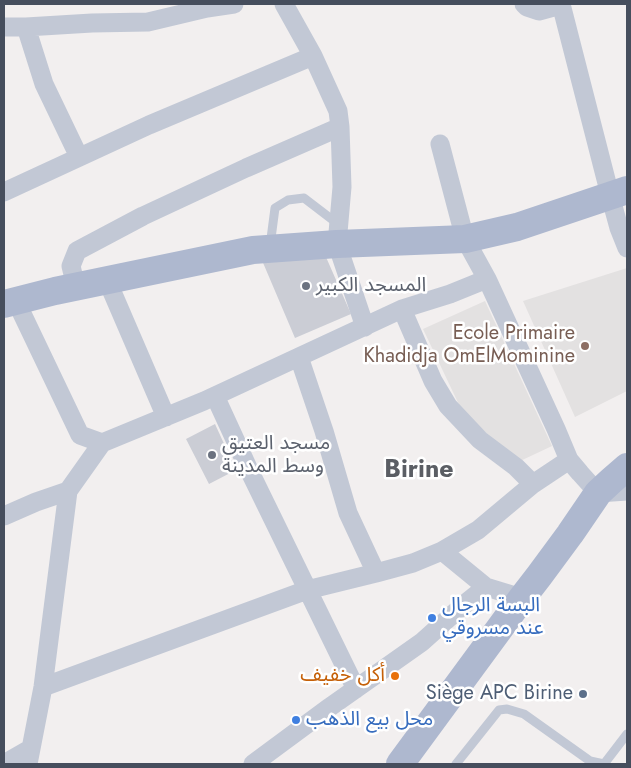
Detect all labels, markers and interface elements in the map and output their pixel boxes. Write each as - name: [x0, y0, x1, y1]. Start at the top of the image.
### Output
- place label: المسجد الكبير: [316, 274, 426, 298]
- marker: المسجد الكبير: [300, 280, 312, 292]
- place label: Ecole Primaire Khadidja OmElMominine: [364, 322, 575, 369]
- marker: Ecole Primaire Khadidja OmElMominine: [579, 340, 591, 352]
- place label: مسجد العتيق وسط المدينة: [222, 432, 330, 479]
- marker: مسجد العتيق وسط المدينة: [206, 449, 218, 461]
- district label: Birine: [384, 456, 454, 486]
- place label: البسة الرجال عند مسروقي: [442, 594, 544, 641]
- marker: البسة الرجال عند مسروقي: [426, 612, 438, 624]
- place label: أكل خفيف: [300, 664, 385, 688]
- marker: أكل خفيف: [389, 670, 401, 682]
- place label: Siège APC Birine: [426, 682, 573, 706]
- marker: Siège APC Birine: [577, 688, 589, 700]
- place label: محل بيع الذهب: [306, 708, 433, 732]
- marker: محل بيع الذهب: [290, 714, 302, 726]

